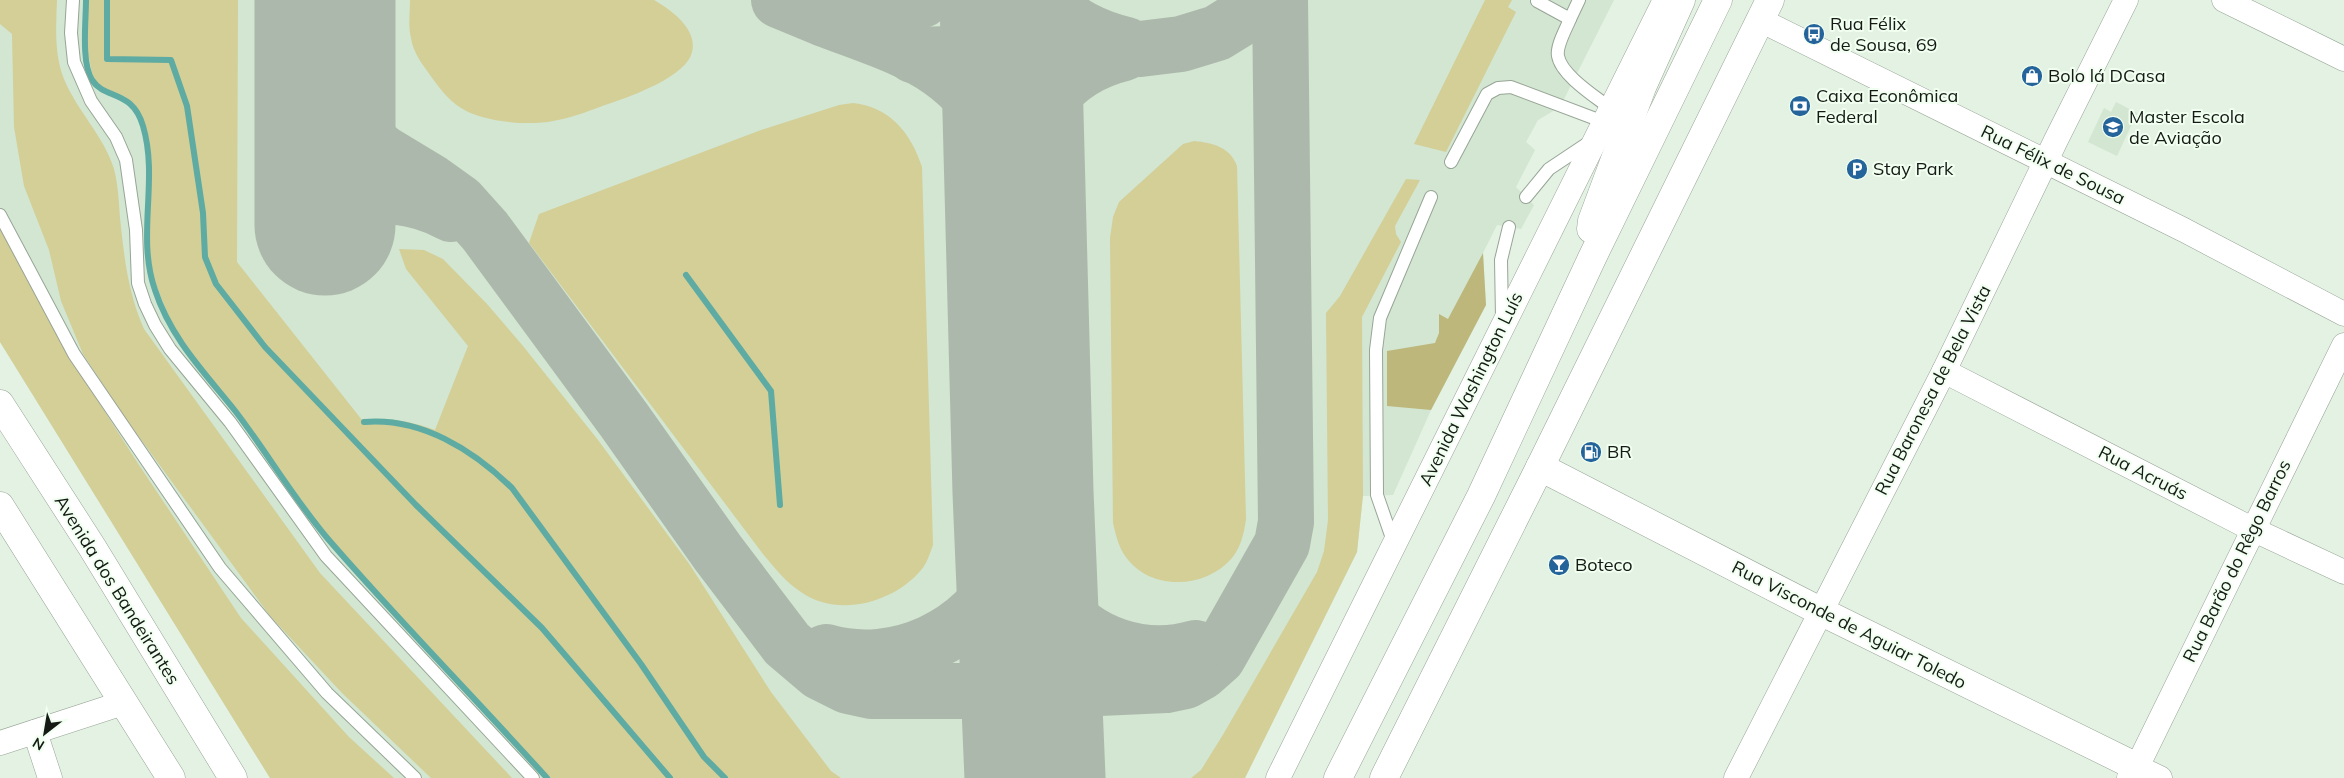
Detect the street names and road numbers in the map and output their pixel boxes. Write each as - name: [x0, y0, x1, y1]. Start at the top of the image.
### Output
- street label: Rua Félix de Sousa: [1977, 120, 2129, 209]
- street label: Rua Baronesa de Bela Vista: [1869, 281, 1996, 499]
- street label: Avenida Washington Luís: [1414, 288, 1528, 490]
- street label: Rua Acruás: [2095, 440, 2192, 505]
- street label: Rua Barão do Rêgo Barros: [2177, 456, 2296, 666]
- street label: Avenida dos Bandeirantes: [50, 491, 185, 689]
- street label: Rua Visconde de Aguiar Toledo: [1728, 555, 1970, 694]

